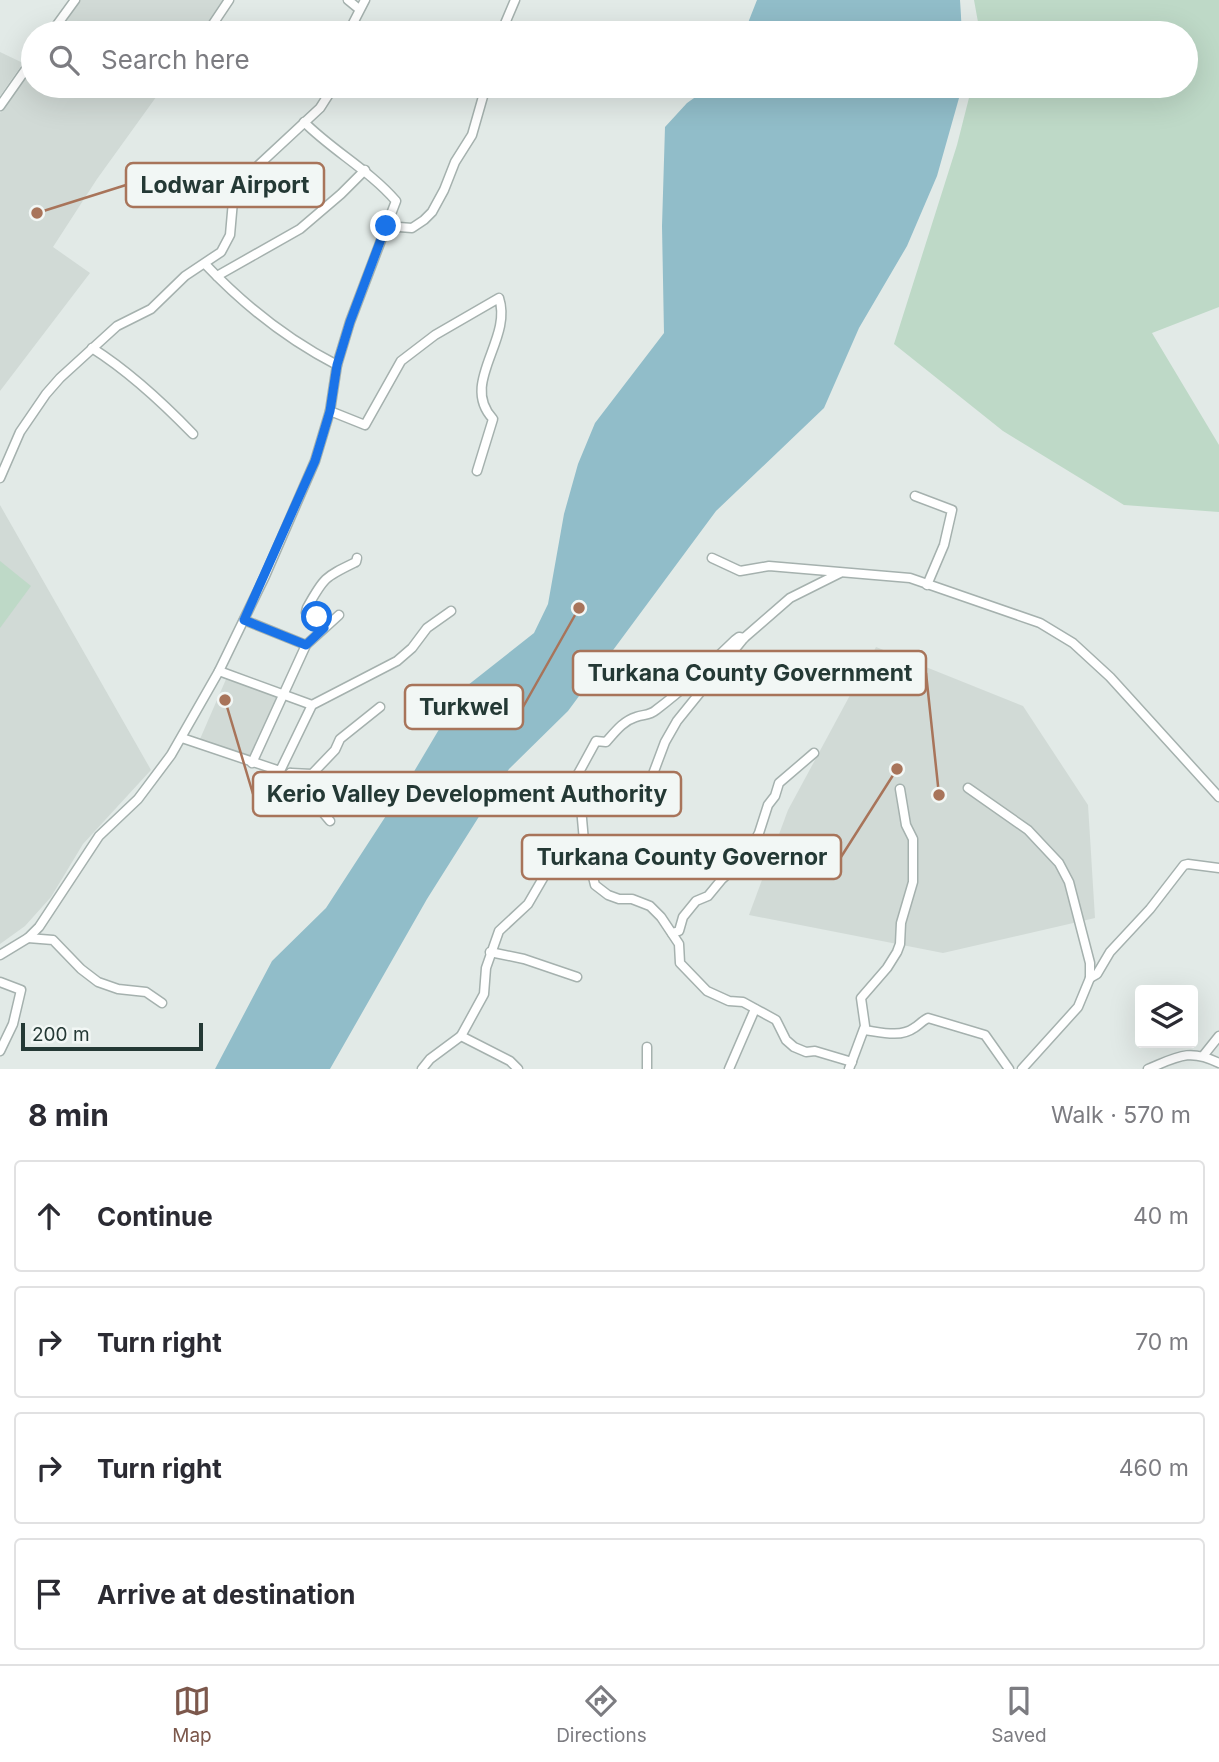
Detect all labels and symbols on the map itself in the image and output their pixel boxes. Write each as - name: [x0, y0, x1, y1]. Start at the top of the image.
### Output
- callout: Lodwar Airport: [126, 163, 324, 207]
- text: Lodwar Airport: [140, 171, 310, 199]
- route end: [370, 210, 401, 241]
- route start: [301, 601, 332, 632]
- callout: Turkana County Government: [573, 651, 926, 695]
- text: Turkana County Government: [588, 659, 913, 687]
- callout: Turkwel: [405, 685, 523, 729]
- text: Turkwel: [419, 693, 509, 721]
- callout: Kerio Valley Development Authority: [253, 772, 681, 816]
- text: Kerio Valley Development Authority: [267, 780, 667, 808]
- callout: Turkana County Governor: [522, 835, 841, 879]
- text: Turkana County Governor: [537, 843, 827, 871]
- scale bar: [21, 1020, 203, 1052]

